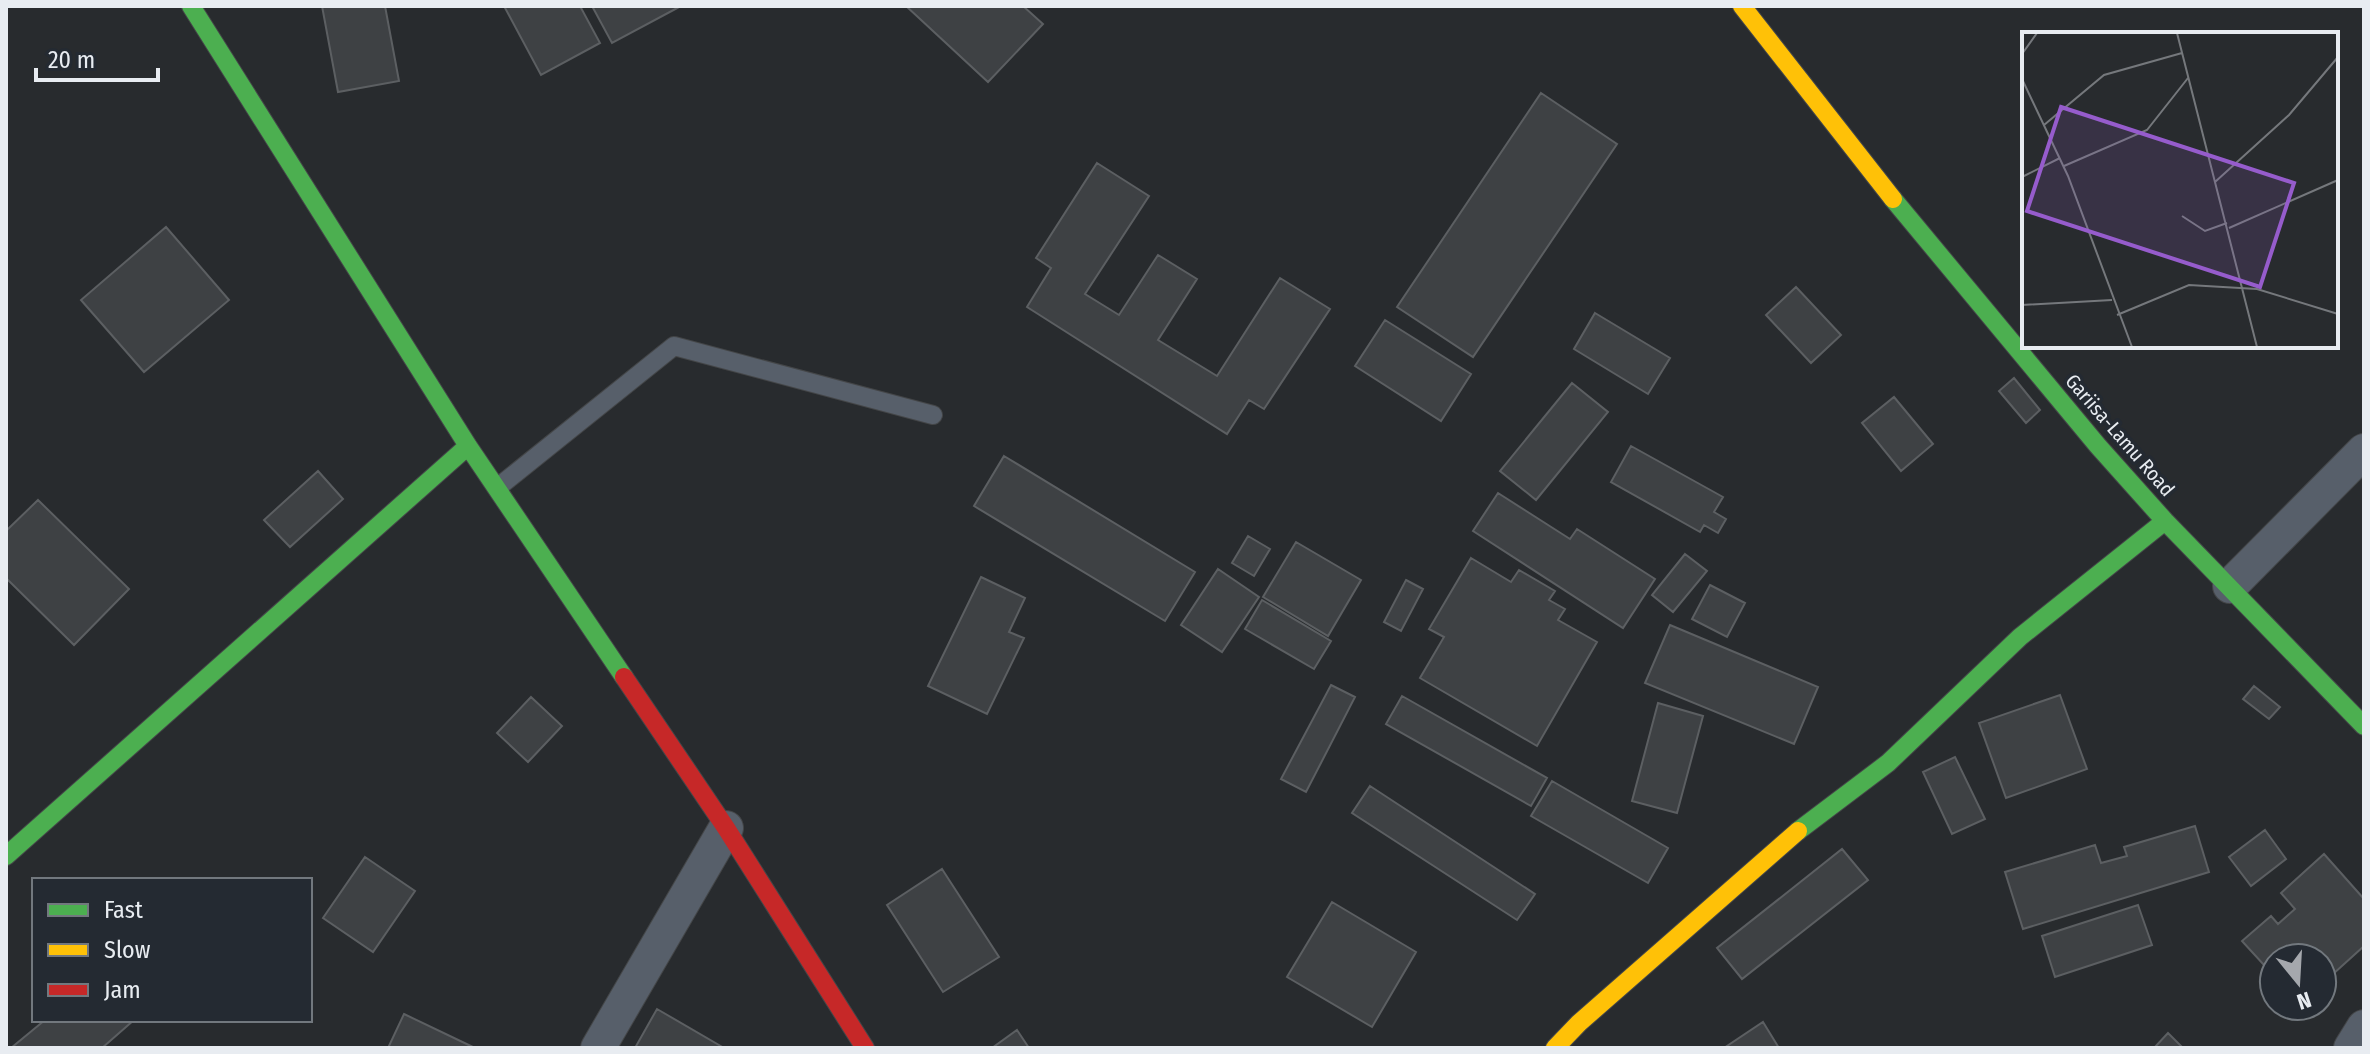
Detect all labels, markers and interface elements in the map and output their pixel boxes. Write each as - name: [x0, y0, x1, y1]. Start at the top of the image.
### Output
- scale bar: [36, 32, 158, 82]
- inset map: [2022, 32, 2338, 348]
- text: 20 m: [48, 46, 95, 74]
- street label: Gariisa-Lamu Road: [2060, 369, 2180, 501]
- legend: [32, 878, 312, 1022]
- text: Fast: [104, 896, 143, 924]
- text: Slow: [104, 936, 151, 964]
- north arrow: [2258, 942, 2338, 1022]
- text: Jam: [104, 976, 141, 1004]
- text: N: [2294, 986, 2314, 1015]

